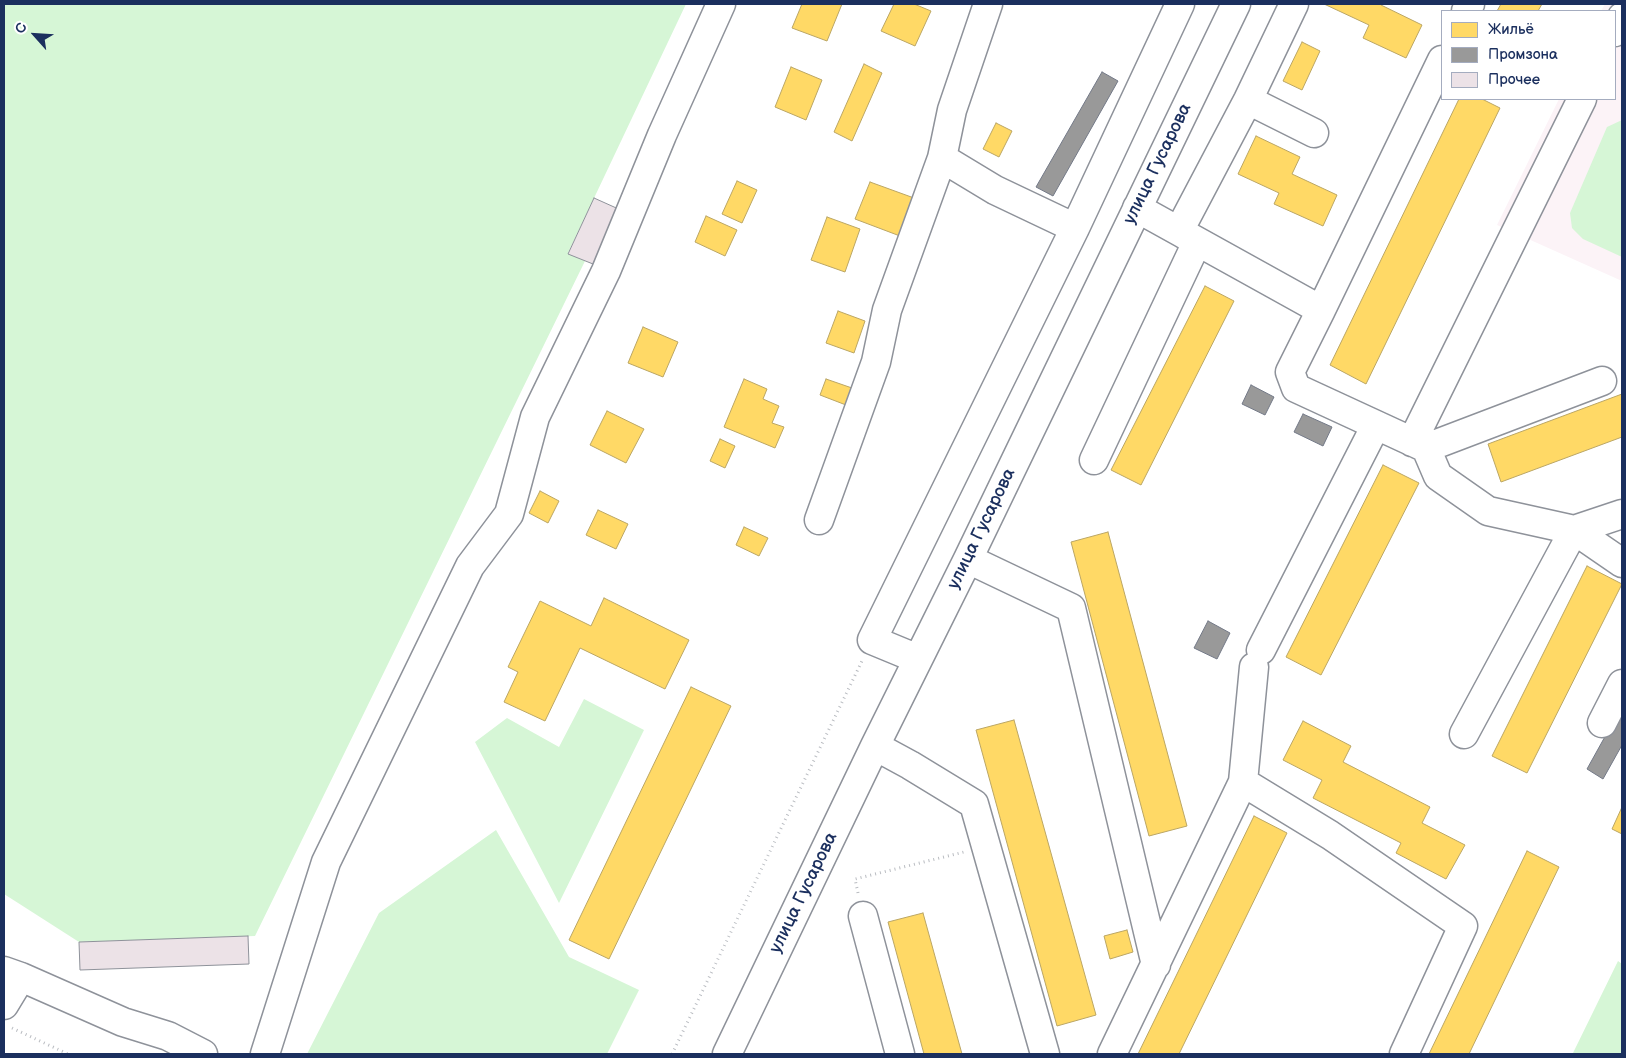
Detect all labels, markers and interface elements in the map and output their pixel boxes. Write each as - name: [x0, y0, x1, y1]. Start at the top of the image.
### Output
- north arrow: [10, 10, 60, 60]
- legend: [1441, 10, 1616, 100]
- text: С: [11, 20, 31, 36]
- text: Жильё: [1488, 20, 1534, 39]
- text: Промзона: [1488, 45, 1558, 64]
- text: Прочее: [1488, 70, 1540, 89]
- street label: улица Гусарова: [1119, 100, 1197, 228]
- street label: улица Гусарова: [943, 465, 1021, 593]
- street label: улица Гусарова: [765, 829, 843, 957]

